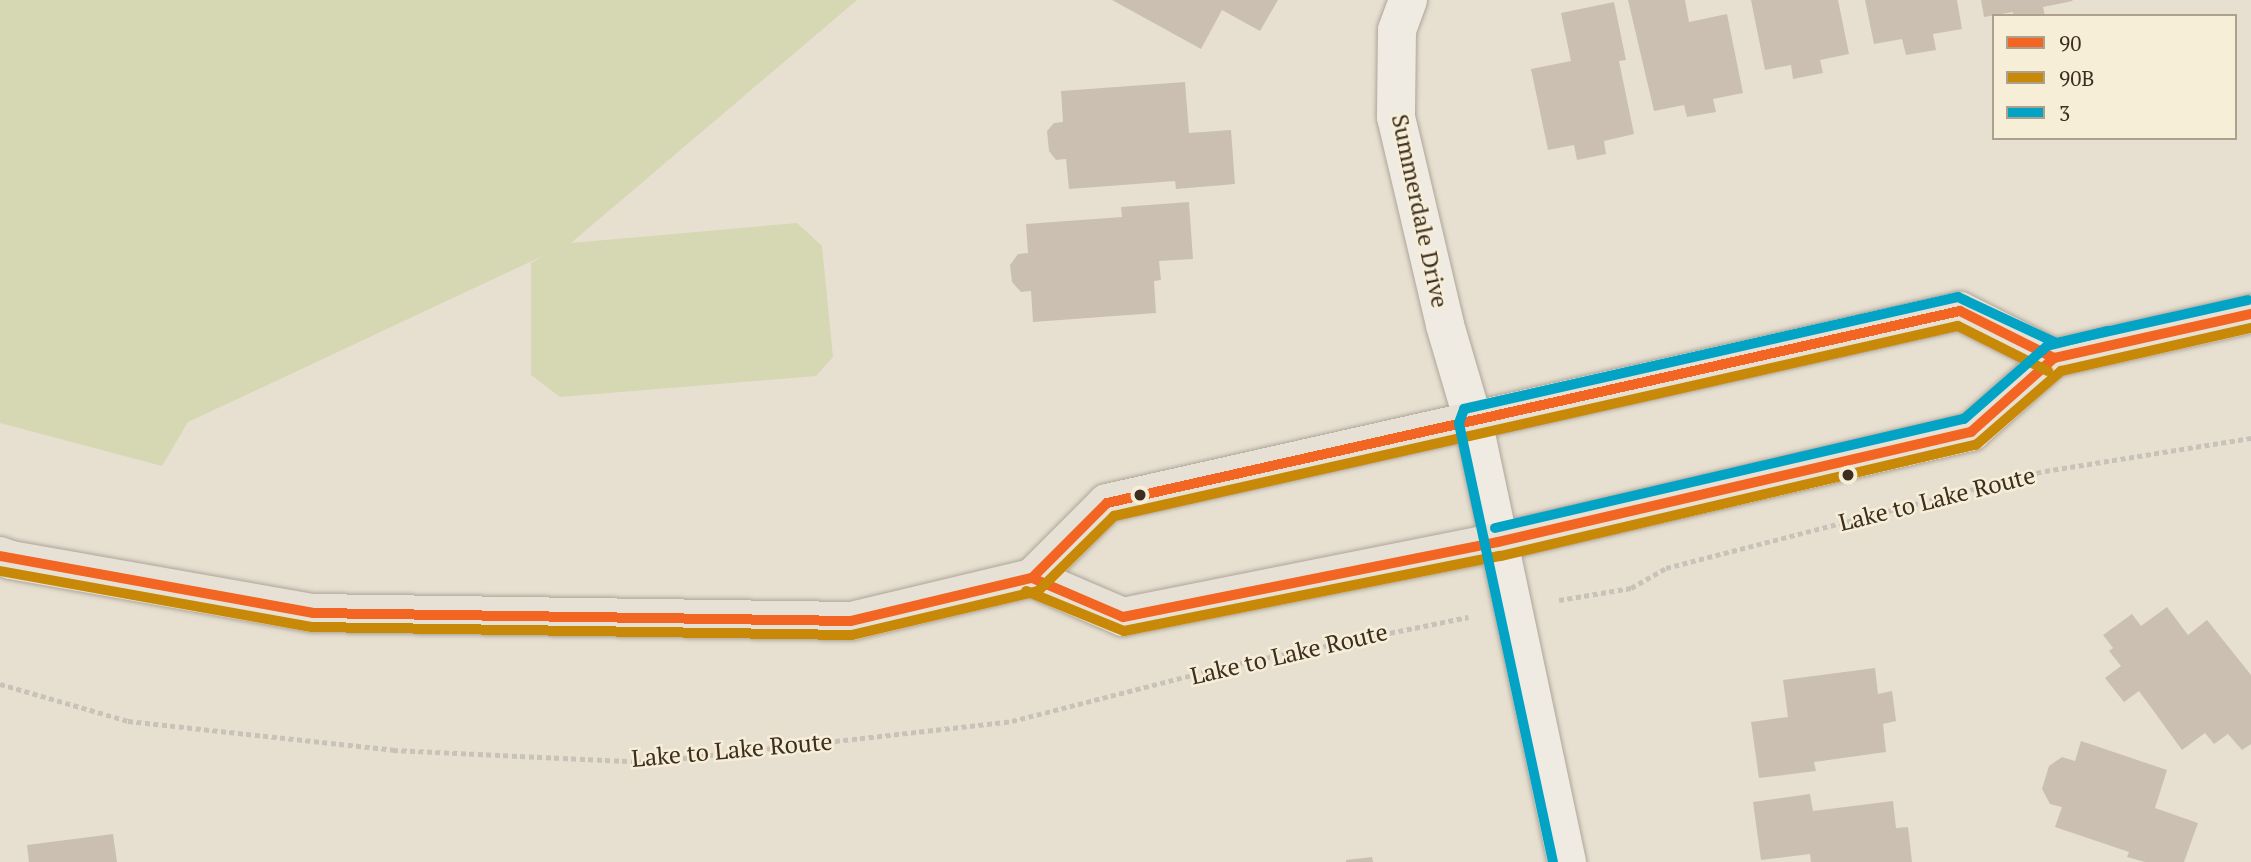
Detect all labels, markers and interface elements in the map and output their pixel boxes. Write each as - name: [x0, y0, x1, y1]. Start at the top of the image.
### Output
- legend: [1992, 14, 2237, 140]
- text: 90: [2059, 29, 2081, 57]
- text: 90B: [2059, 64, 2094, 92]
- text: 3: [2059, 99, 2070, 127]
- street label: Summerdale Drive: [1385, 112, 1455, 310]
- street label: Lake to Lake Route: [1836, 461, 2038, 537]
- unlabelled marker: [1841, 468, 1855, 482]
- unlabelled marker: [1133, 488, 1147, 502]
- street label: Lake to Lake Route: [1188, 617, 1390, 691]
- street label: Lake to Lake Route: [630, 727, 834, 773]

